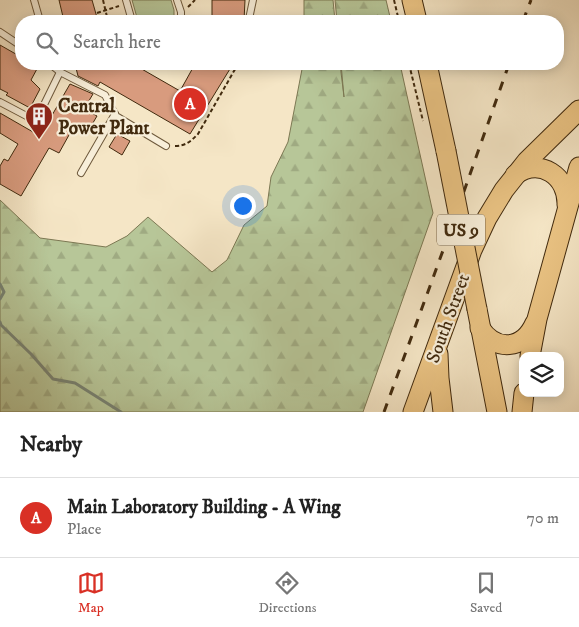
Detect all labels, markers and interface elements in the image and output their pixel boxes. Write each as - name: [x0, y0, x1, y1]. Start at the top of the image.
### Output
- search box: [15, 15, 564, 70]
- icon: search: [33, 29, 61, 57]
- text: Search here: [73, 31, 161, 54]
- pin: A: [174, 85, 206, 123]
- place label: Central Power Plant: [58, 95, 151, 140]
- building icon: Central Power Plant: [24, 101, 54, 140]
- your location: [230, 193, 256, 219]
- road number: US 9: [437, 214, 485, 246]
- street label: South Street: [422, 271, 475, 366]
- map controls: [519, 352, 564, 397]
- button: layers: [519, 352, 564, 397]
- text: Nearby: [20, 432, 82, 458]
- text: Main Laboratory Building - A Wing: [67, 496, 341, 519]
- text: A: [31, 508, 41, 528]
- text: 70 m: [527, 508, 559, 528]
- text: Place: [67, 519, 101, 539]
- tab: Map: [77, 569, 105, 617]
- tab: Directions: [258, 569, 316, 617]
- tab: Saved: [470, 569, 502, 617]

